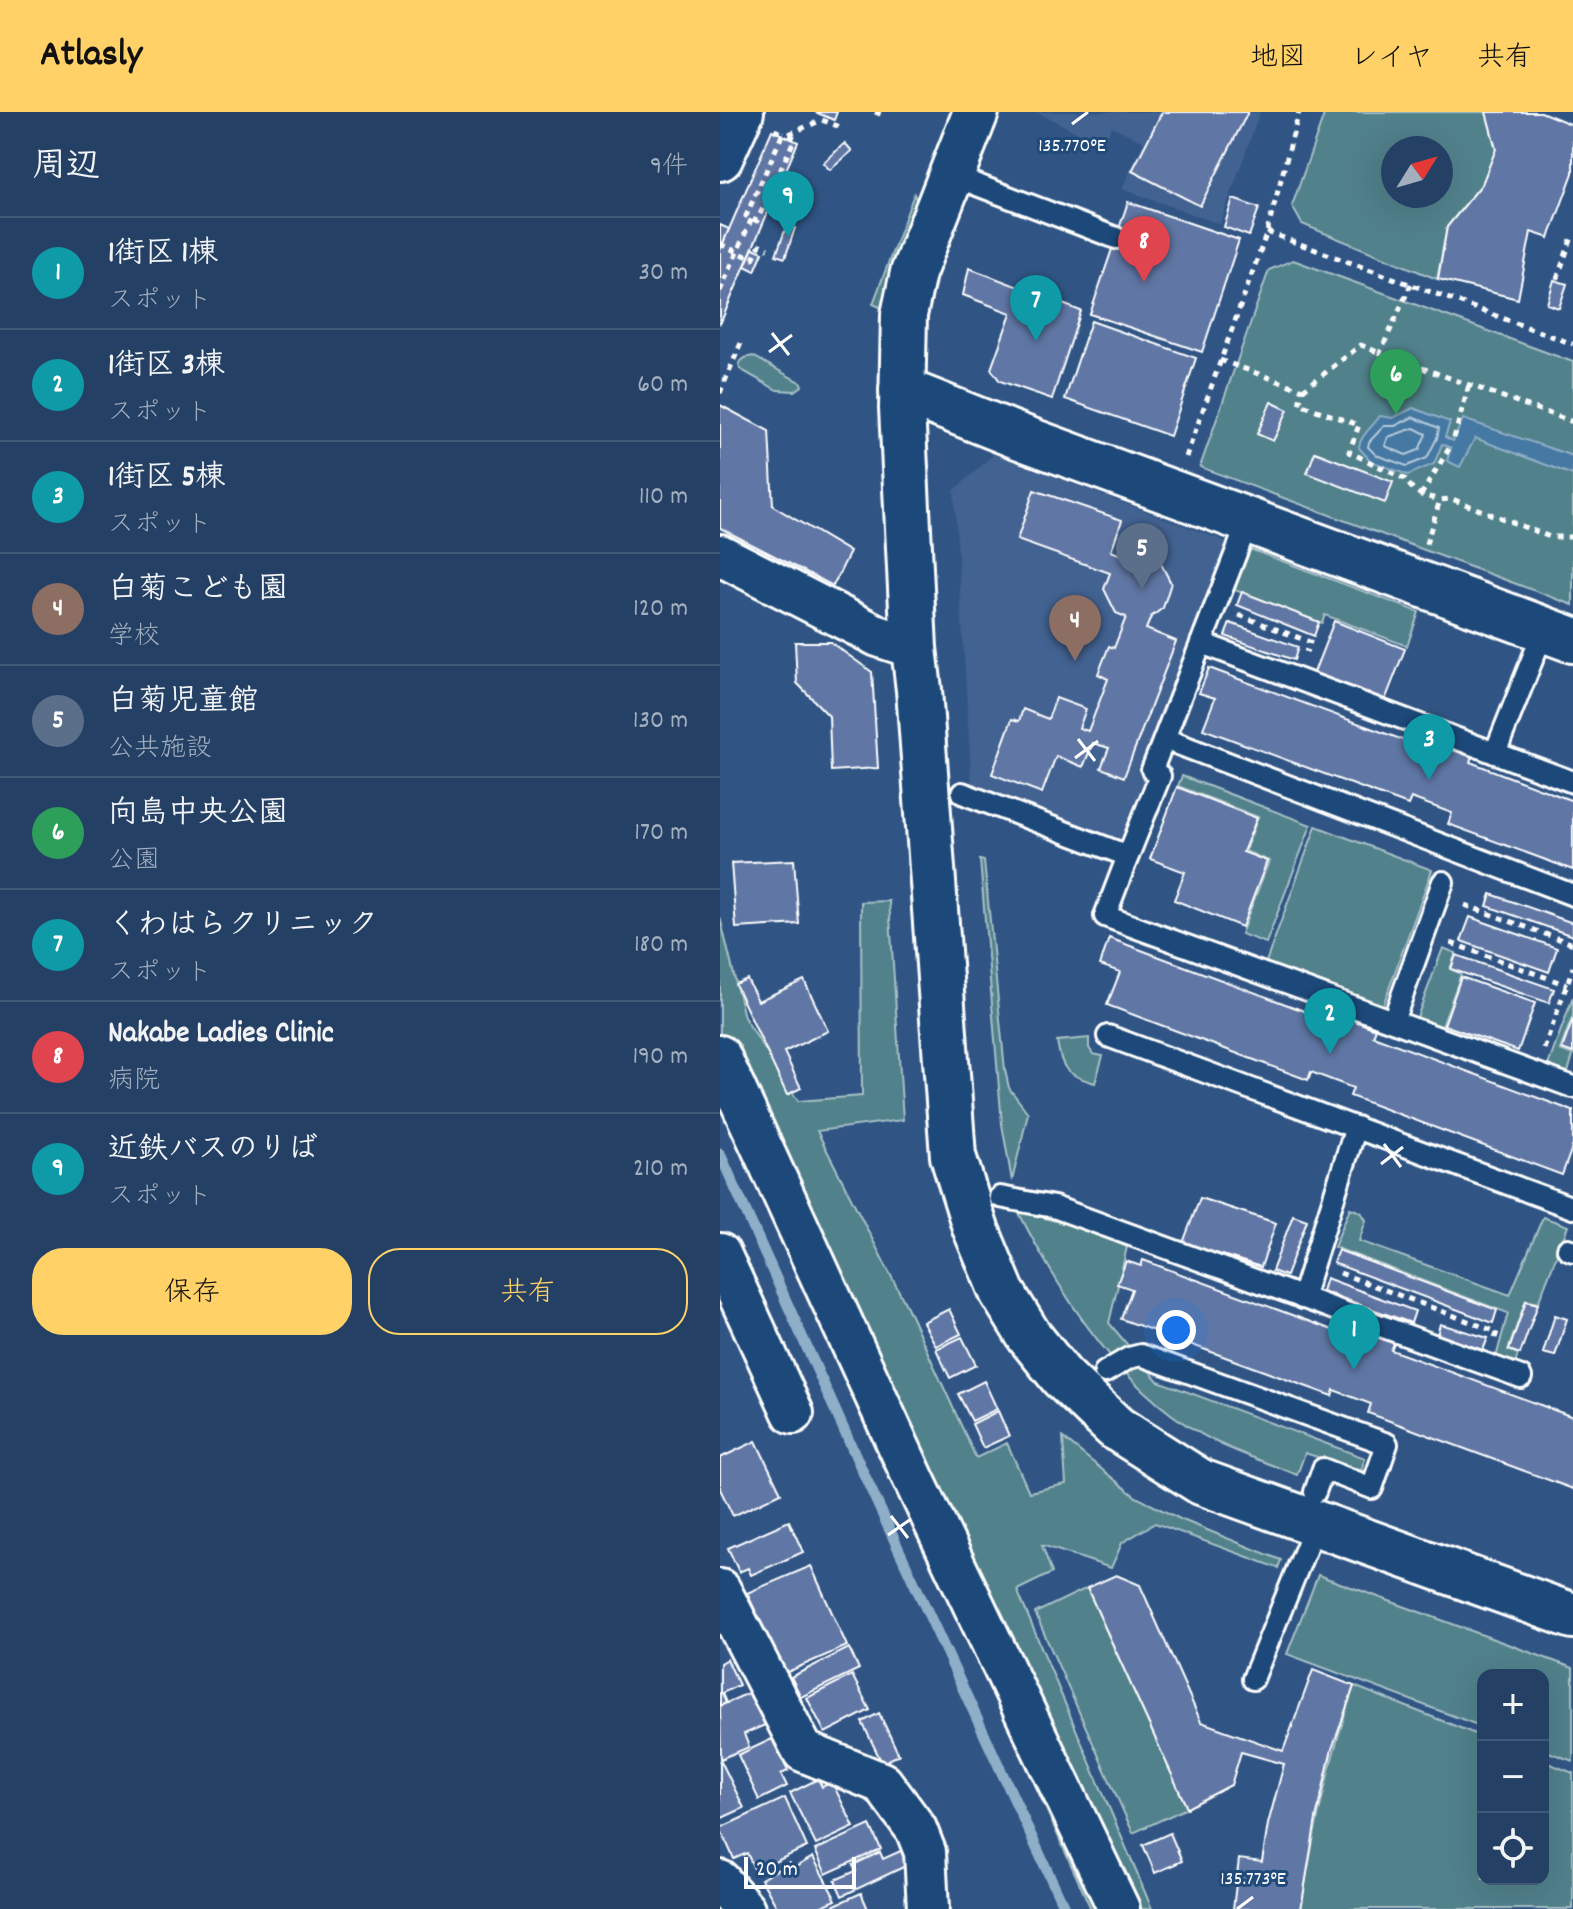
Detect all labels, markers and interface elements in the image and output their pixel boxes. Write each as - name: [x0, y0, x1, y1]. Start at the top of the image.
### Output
- text: Atlasly: [40, 29, 142, 84]
- text: 地図: [1250, 40, 1306, 80]
- text: レイヤ: [1350, 40, 1433, 80]
- text: 共有: [1477, 40, 1533, 80]
- text: 135.770°E: [1038, 133, 1106, 161]
- north arrow: [1381, 136, 1453, 208]
- text: 周辺: [32, 144, 100, 193]
- text: 9件: [650, 149, 688, 186]
- pin: 9: [762, 171, 814, 237]
- pin: 8: [1118, 216, 1170, 282]
- text: 1街区 1棟: [108, 234, 218, 277]
- text: 1: [55, 255, 61, 292]
- text: 30 m: [638, 255, 688, 292]
- pin: 7: [1010, 275, 1062, 341]
- text: スポット: [108, 283, 212, 320]
- text: 1街区 3棟: [108, 346, 225, 389]
- pin: 6: [1370, 349, 1422, 415]
- text: 2: [52, 367, 64, 404]
- text: 60 m: [637, 367, 688, 404]
- text: スポット: [108, 395, 212, 432]
- text: 1街区 5棟: [108, 458, 225, 501]
- text: 3: [52, 479, 64, 516]
- text: 110 m: [639, 479, 688, 516]
- text: スポット: [108, 507, 212, 544]
- pin: 5: [1116, 523, 1168, 589]
- text: 白菊こども園: [108, 570, 288, 613]
- text: 4: [53, 591, 63, 628]
- text: 120 m: [633, 591, 688, 628]
- pin: 4: [1049, 595, 1101, 661]
- text: 学校: [108, 619, 160, 656]
- text: 白菊児童館: [108, 682, 258, 725]
- text: 5: [52, 703, 64, 740]
- text: 130 m: [633, 703, 688, 740]
- pin: 3: [1403, 714, 1455, 780]
- text: 公共施設: [108, 731, 212, 768]
- text: 向島中央公園: [108, 794, 288, 837]
- text: 6: [52, 815, 64, 852]
- text: 170 m: [634, 815, 688, 852]
- text: 公園: [108, 843, 160, 880]
- text: くわはらクリニック: [108, 906, 378, 949]
- text: 7: [53, 927, 63, 964]
- text: 180 m: [634, 927, 688, 964]
- text: スポット: [108, 955, 212, 992]
- pin: 2: [1304, 988, 1356, 1054]
- text: Nakabe Ladies Clinic: [108, 1014, 334, 1057]
- text: 8: [53, 1039, 63, 1076]
- text: 190 m: [632, 1039, 688, 1076]
- text: 病院: [108, 1063, 160, 1100]
- text: 近鉄バスのりば: [108, 1130, 318, 1173]
- text: 9: [52, 1151, 64, 1188]
- text: 210 m: [633, 1151, 688, 1188]
- text: スポット: [108, 1179, 212, 1216]
- button: 保存: [32, 1248, 352, 1335]
- button: 共有: [368, 1248, 688, 1335]
- pin: 1: [1328, 1304, 1380, 1370]
- your location: [1156, 1310, 1196, 1350]
- map controls: [1477, 1669, 1549, 1885]
- button: +: [1477, 1669, 1549, 1741]
- button: −: [1477, 1741, 1549, 1813]
- button: locate: [1477, 1813, 1549, 1885]
- scale bar: [744, 1853, 856, 1889]
- text: 20 m: [756, 1855, 798, 1886]
- text: 135.773°E: [1220, 1866, 1286, 1894]

